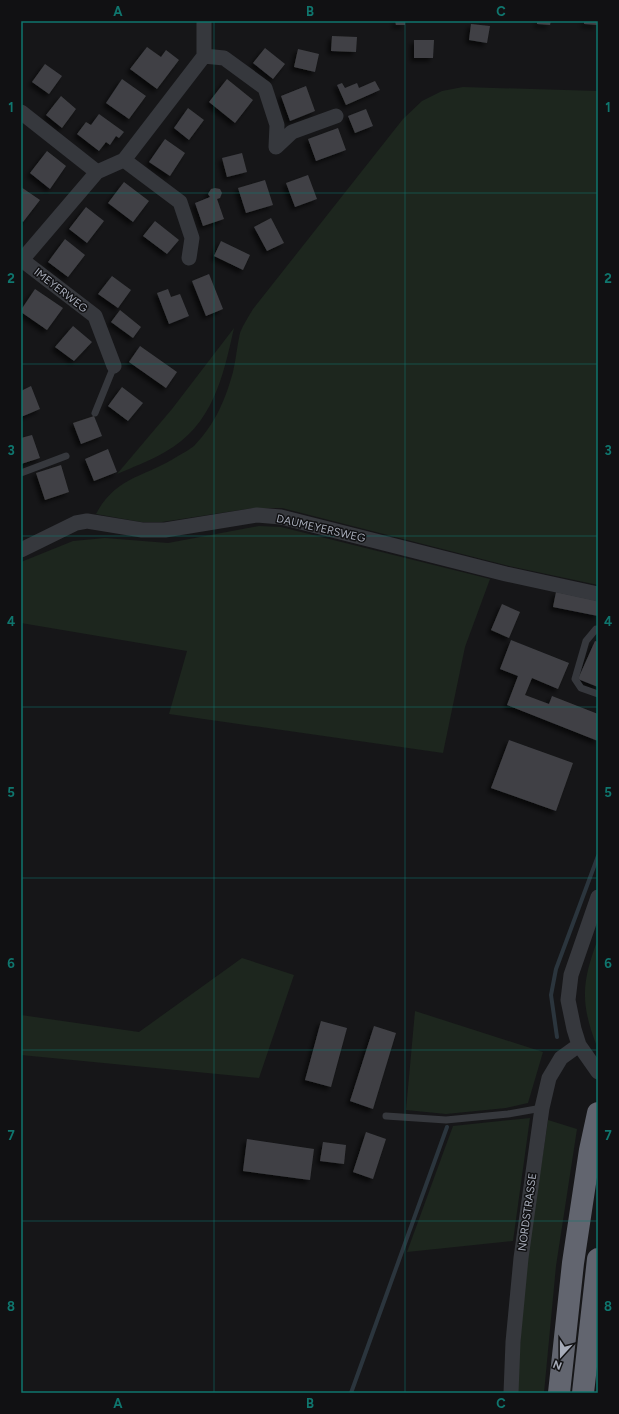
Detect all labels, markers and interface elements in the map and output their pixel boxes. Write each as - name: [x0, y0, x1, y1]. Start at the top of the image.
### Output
- text: A: [113, 4, 123, 19]
- text: B: [306, 4, 314, 19]
- text: C: [496, 4, 506, 19]
- text: 1: [8, 100, 14, 115]
- text: 1: [605, 100, 611, 115]
- street label: IMEYERWEG: [31, 265, 90, 315]
- text: 2: [7, 271, 15, 286]
- text: 2: [604, 271, 612, 286]
- text: 3: [7, 443, 15, 458]
- text: 3: [604, 443, 612, 458]
- street label: DAUMEYERSWEG: [275, 512, 367, 545]
- text: 4: [7, 614, 15, 629]
- text: 4: [604, 614, 612, 629]
- text: 5: [7, 785, 15, 800]
- text: 5: [604, 785, 612, 800]
- text: 6: [7, 956, 15, 971]
- text: 6: [604, 956, 612, 971]
- text: 7: [7, 1128, 15, 1143]
- text: 7: [604, 1128, 612, 1143]
- street label: NORDSTRASSE: [516, 1172, 539, 1252]
- text: 8: [7, 1299, 15, 1314]
- text: 8: [604, 1299, 612, 1314]
- north arrow: [541, 1336, 581, 1376]
- text: N: [551, 1357, 564, 1372]
- text: A: [113, 1396, 123, 1411]
- text: B: [306, 1396, 314, 1411]
- text: C: [496, 1396, 506, 1411]

